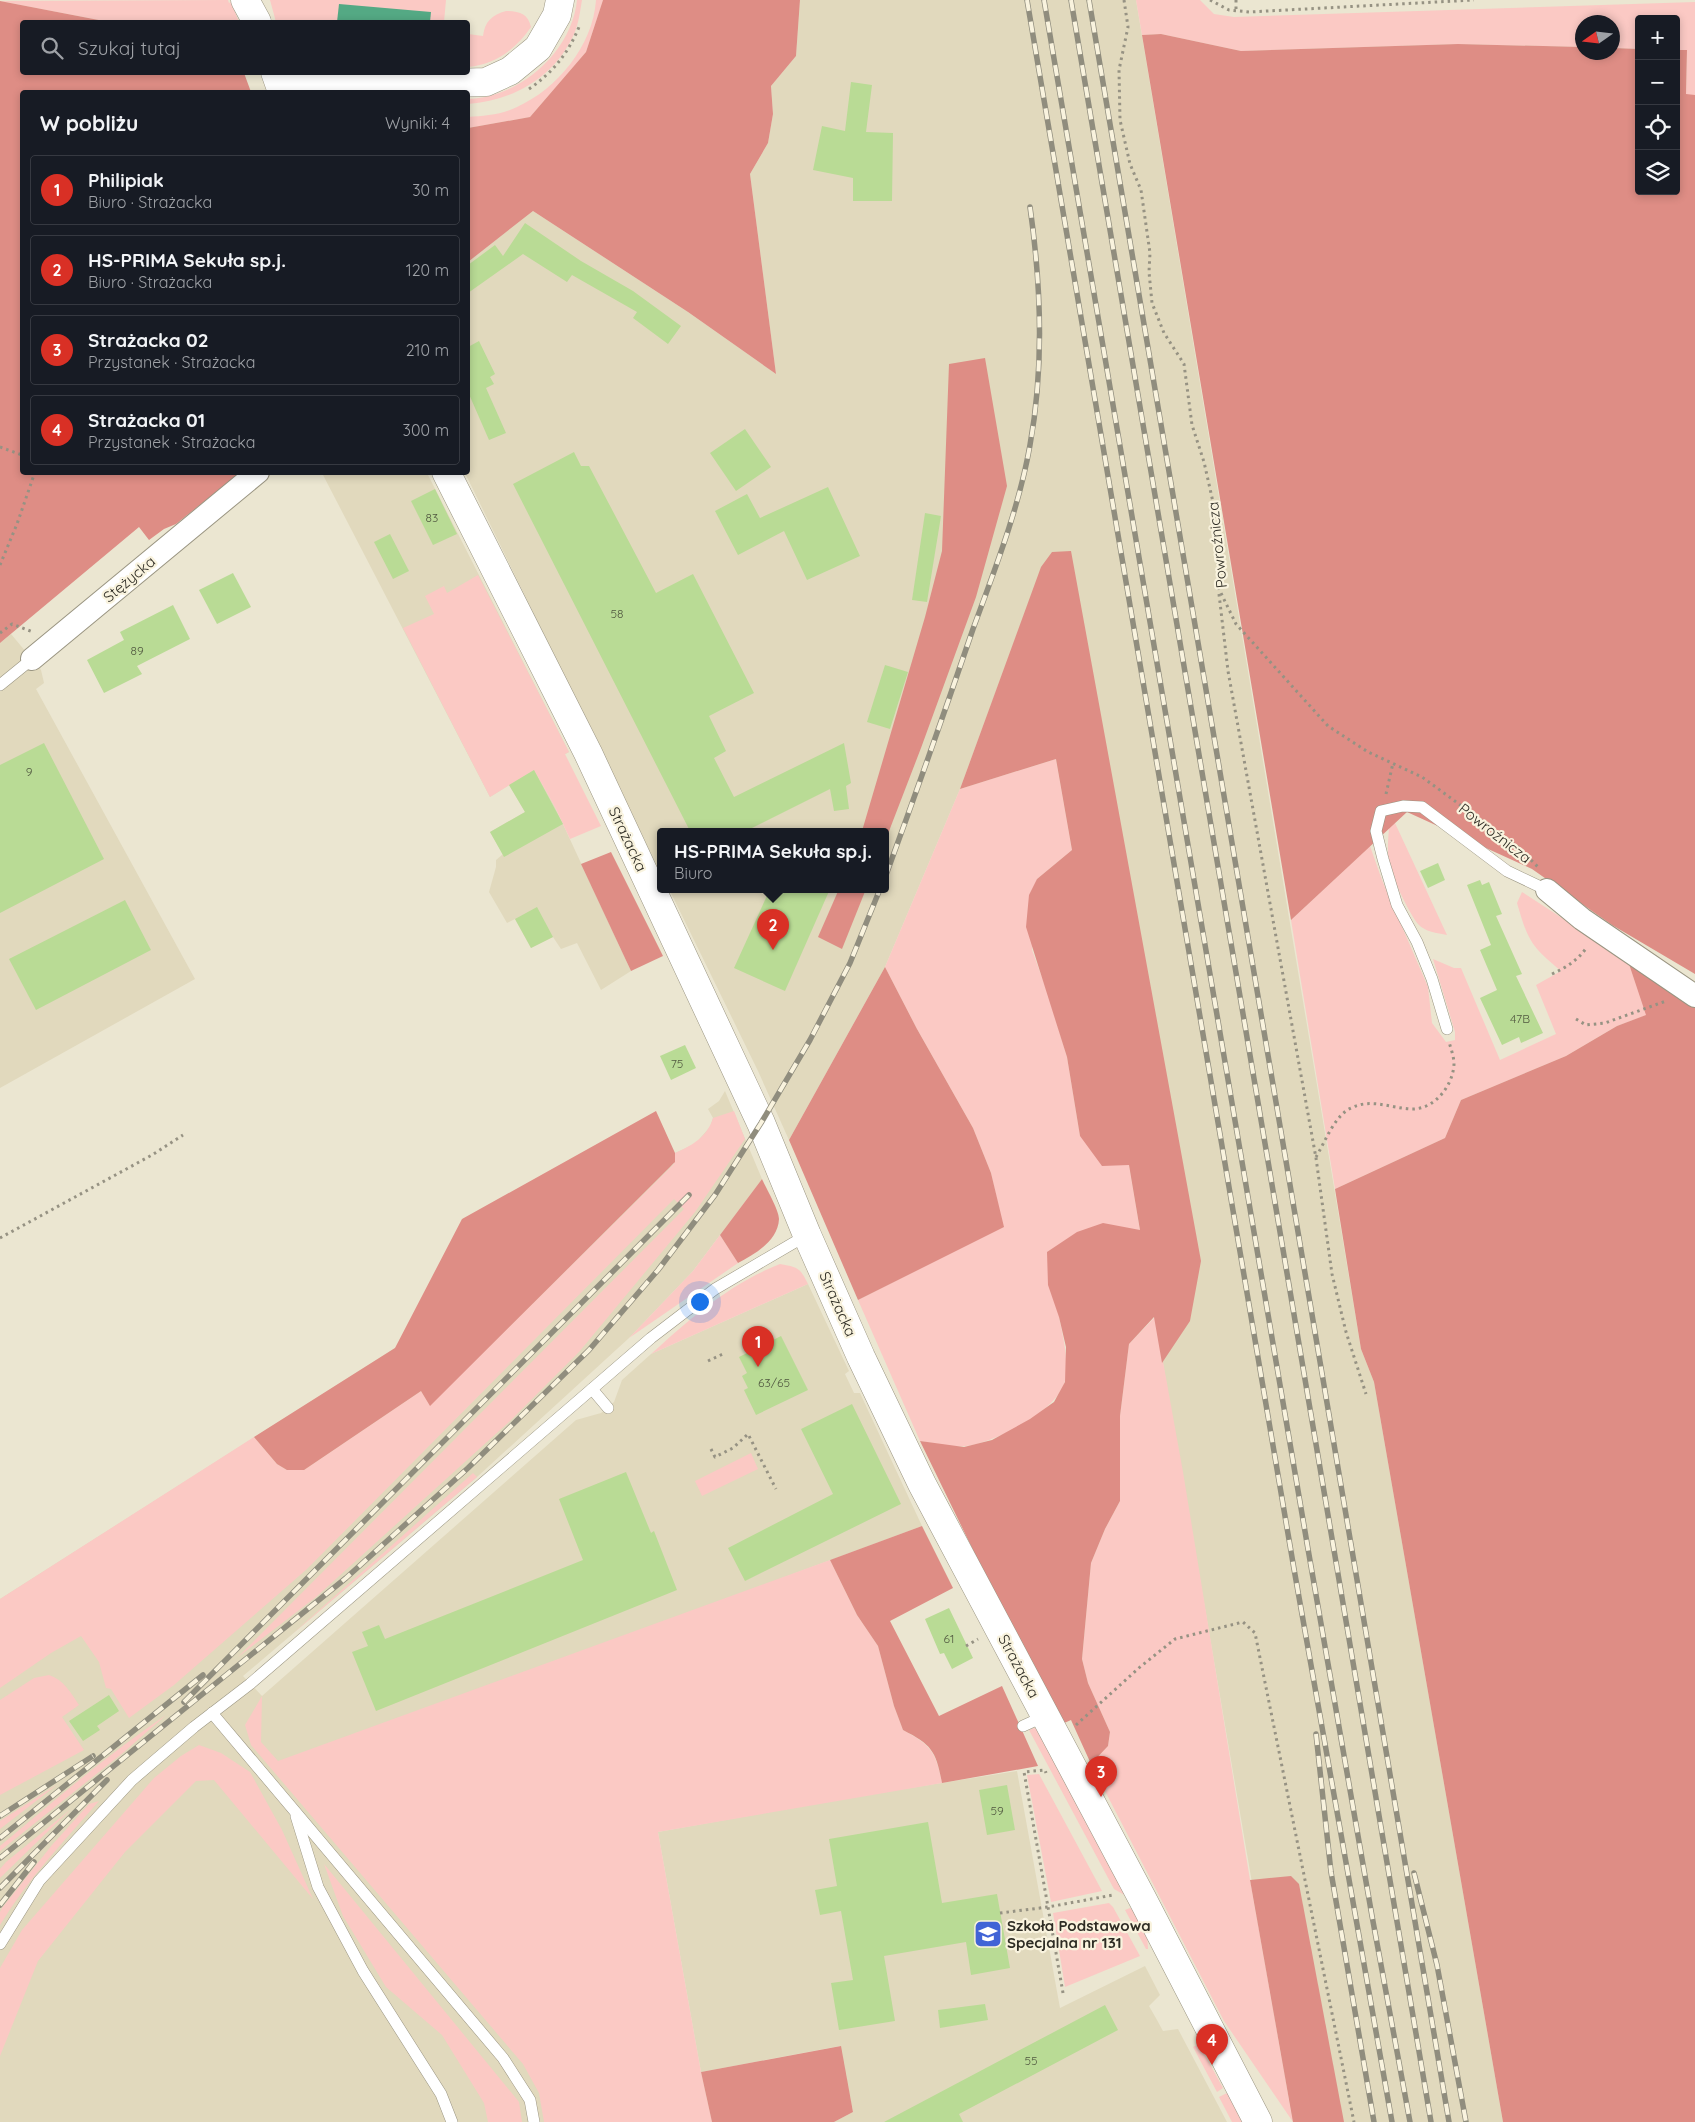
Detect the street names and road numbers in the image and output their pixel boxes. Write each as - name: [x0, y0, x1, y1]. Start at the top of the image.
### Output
- street label: Powroźnicza: [1203, 501, 1231, 589]
- street label: Stężycka: [99, 552, 159, 606]
- street label: Powroźnicza: [1455, 799, 1535, 867]
- street label: Strażacka: [605, 804, 651, 874]
- street label: Strażacka: [815, 1268, 861, 1340]
- street label: Strażacka: [994, 1631, 1044, 1701]

